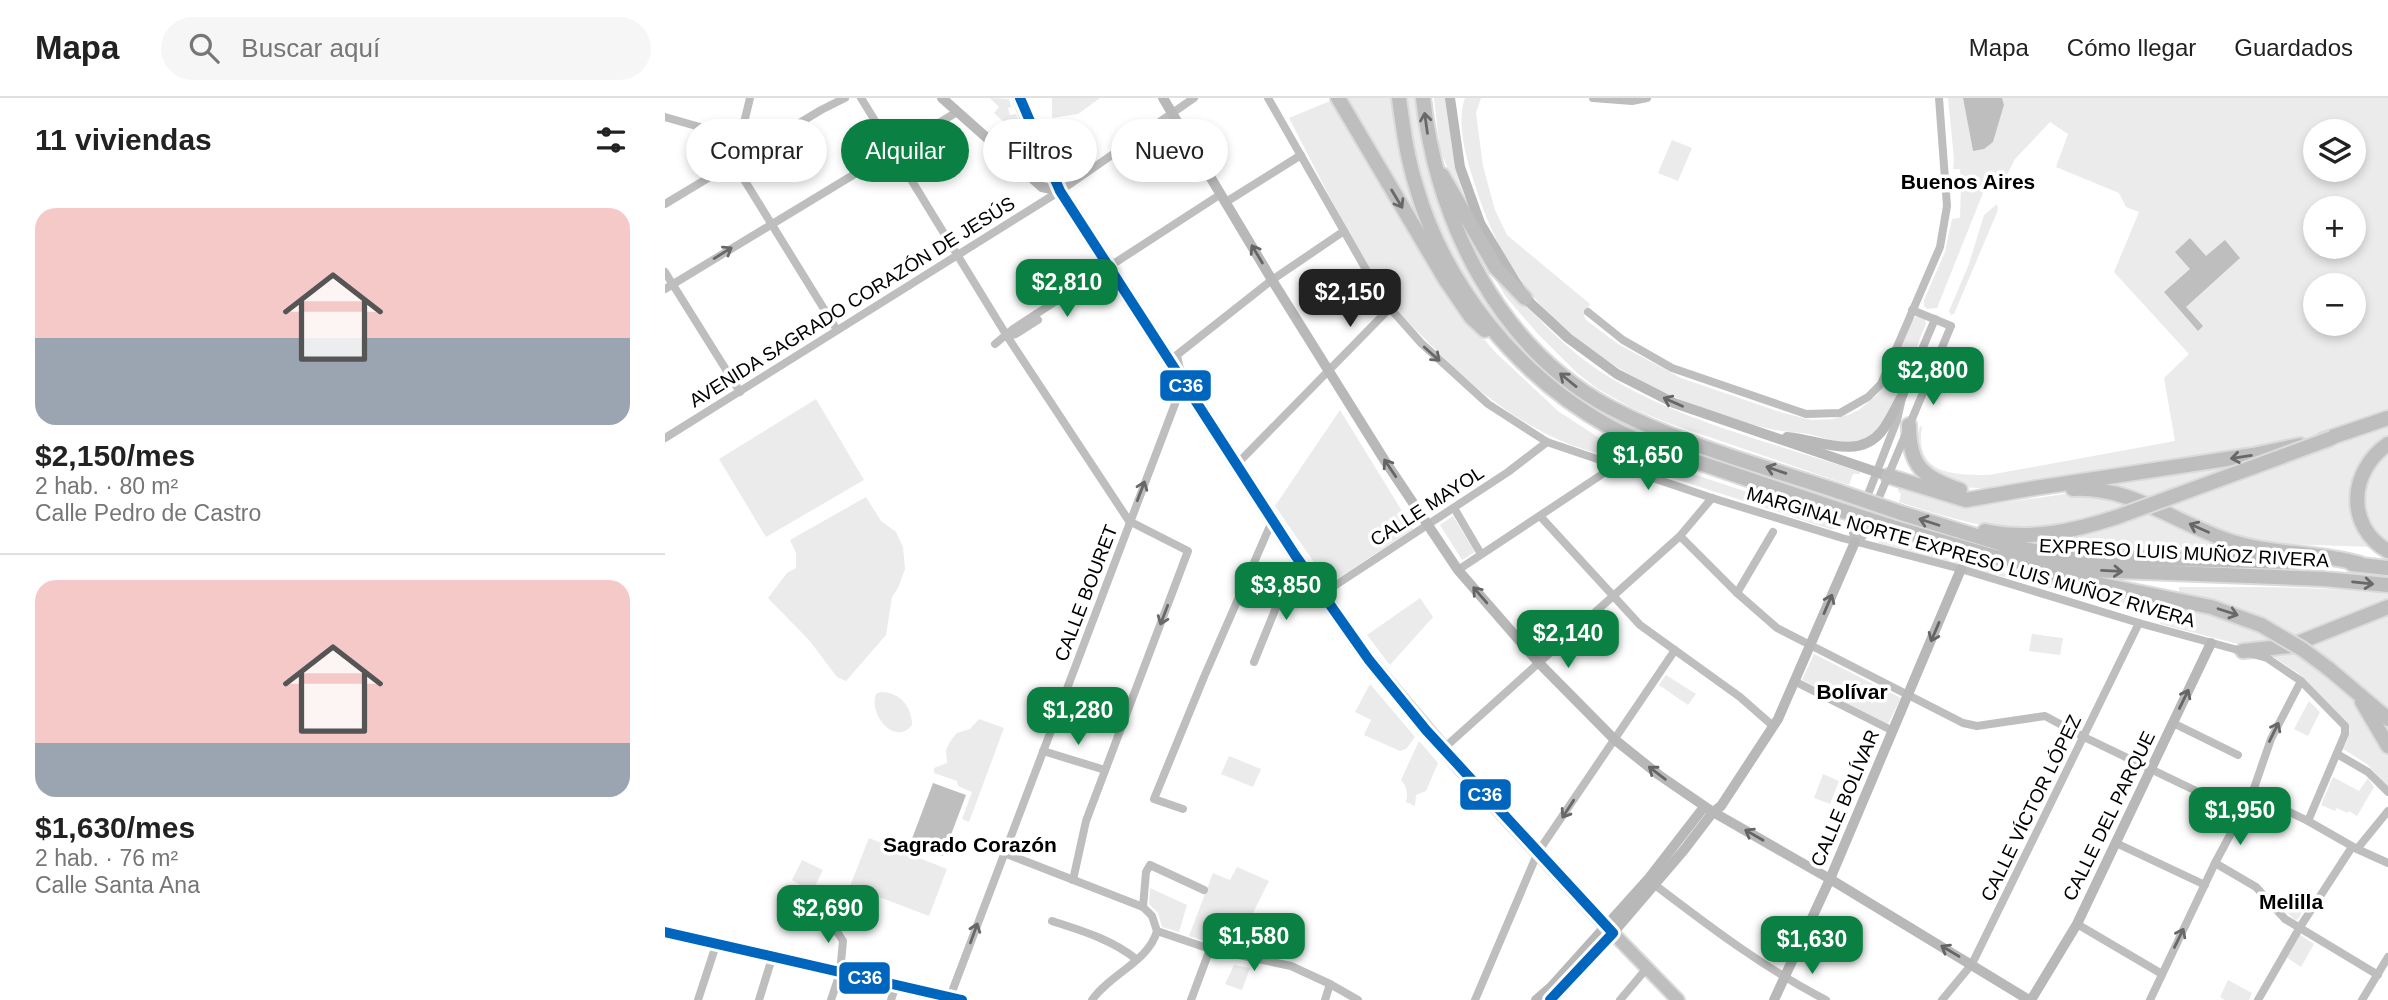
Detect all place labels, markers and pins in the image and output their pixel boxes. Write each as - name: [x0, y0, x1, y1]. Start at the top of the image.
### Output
- pin: $2,810: [1010, 260, 1124, 319]
- pin: $2,150: [1293, 270, 1407, 329]
- pin: $2,800: [1876, 348, 1990, 407]
- pin: $1,650: [1591, 432, 1705, 492]
- pin: $3,850: [1229, 562, 1343, 622]
- pin: $2,140: [1511, 610, 1625, 670]
- pin: $1,280: [1021, 688, 1135, 747]
- pin: $1,950: [2183, 788, 2297, 847]
- pin: $2,690: [771, 886, 885, 945]
- pin: $1,580: [1197, 914, 1311, 973]
- pin: $1,630: [1755, 916, 1869, 976]

